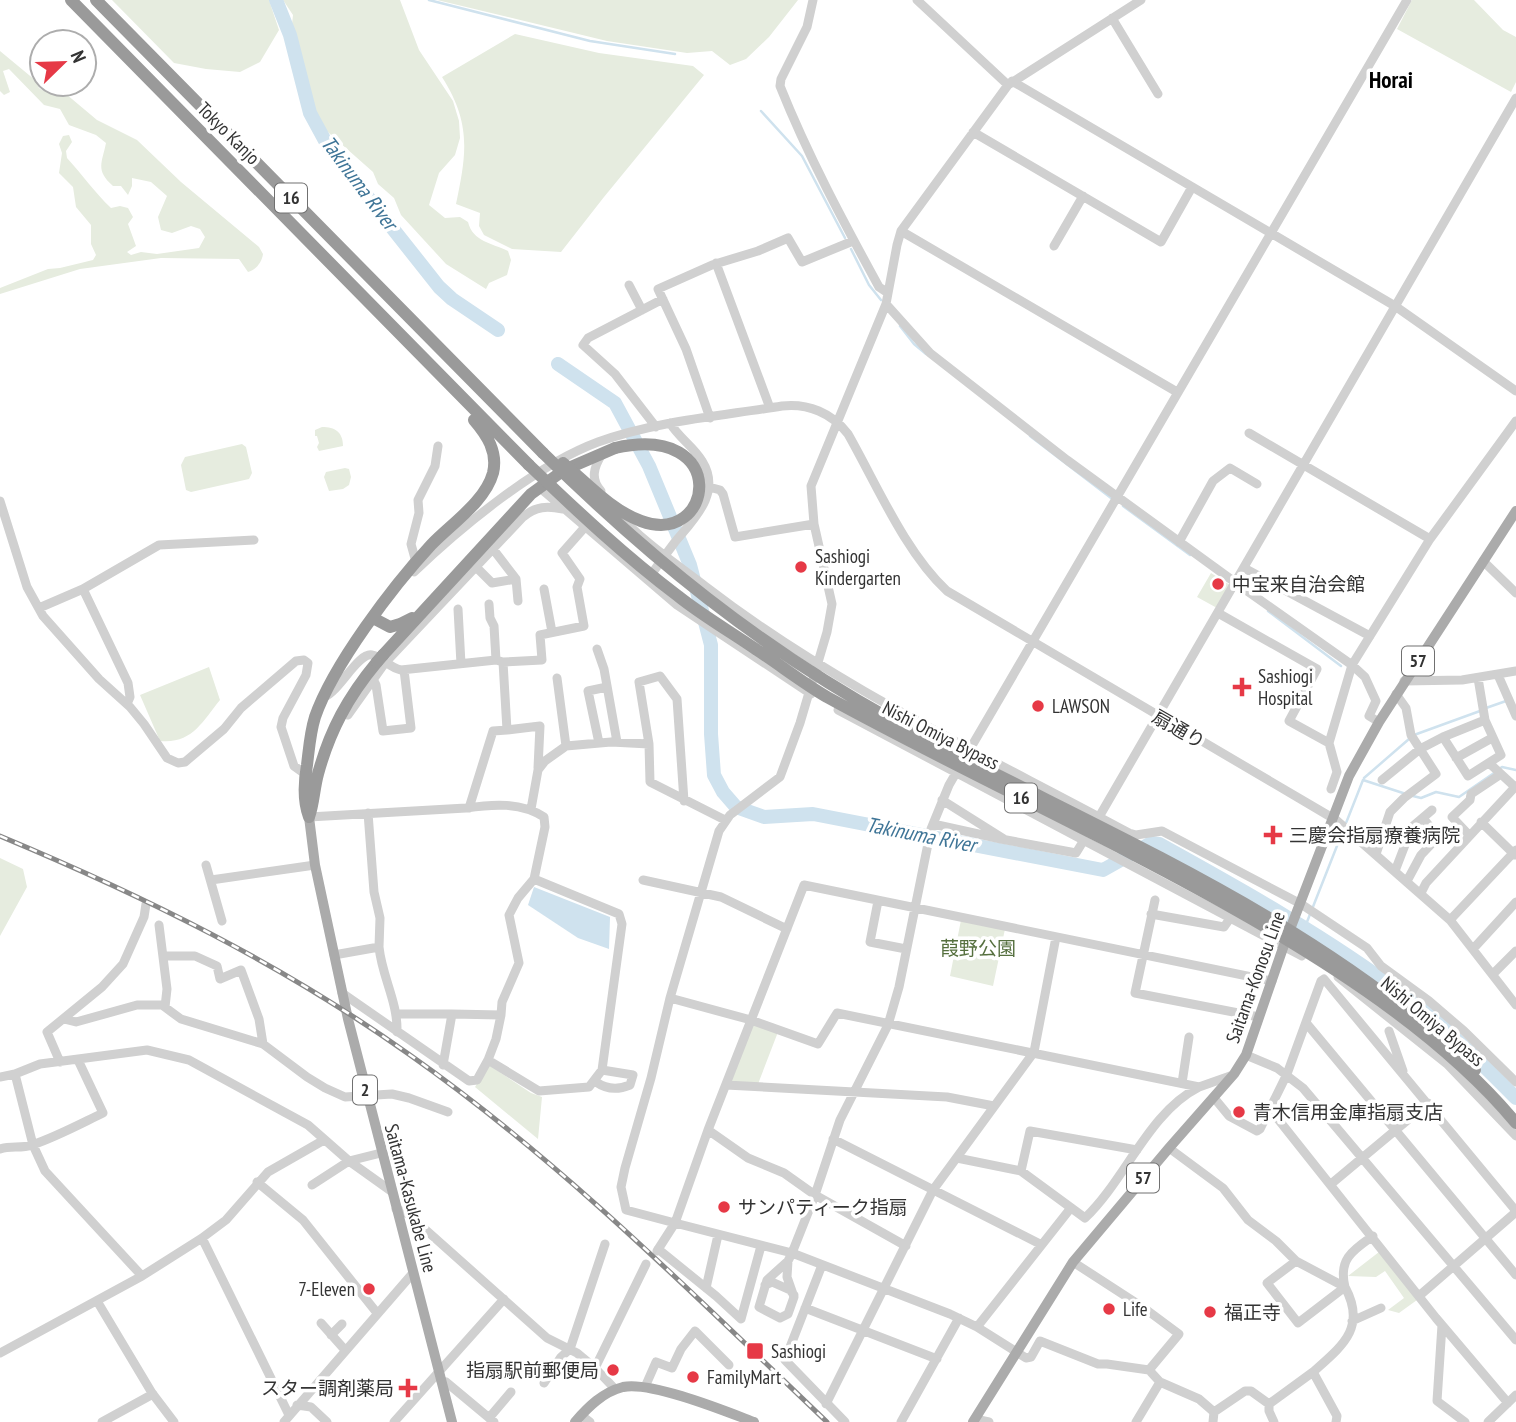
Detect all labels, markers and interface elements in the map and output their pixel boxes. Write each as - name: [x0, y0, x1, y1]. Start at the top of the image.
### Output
- north arrow: [28, 28, 98, 98]
- text: N: [66, 47, 92, 66]
- district label: Horai: [1369, 65, 1413, 94]
- street label: Tokyo Kanjo: [193, 97, 265, 169]
- water label: Takinuma River: [315, 130, 405, 238]
- road number: 16: [275, 183, 307, 212]
- place label: Sashiogi Kindergarten: [815, 544, 901, 590]
- marker: Sashiogi Kindergarten: [793, 559, 809, 575]
- place label: 中宝来自治会館: [1232, 572, 1365, 596]
- marker: 中宝来自治会館: [1210, 576, 1226, 592]
- road number: 57: [1402, 646, 1434, 676]
- place label: Sashiogi Hospital: [1258, 664, 1313, 710]
- marker: Sashiogi Hospital: [1232, 677, 1252, 697]
- place label: LAWSON: [1052, 694, 1110, 718]
- street label: Nishi Omiya Bypass: [879, 695, 1003, 775]
- marker: LAWSON: [1030, 698, 1046, 714]
- street label: 扇通り: [1148, 704, 1210, 754]
- road number: 16: [1005, 784, 1037, 812]
- water label: Takinuma River: [864, 811, 981, 859]
- place label: 三慶会指扇療養病院: [1289, 823, 1460, 847]
- marker: 三慶会指扇療養病院: [1263, 825, 1283, 845]
- street label: Saitama-Konosu Line: [1220, 908, 1290, 1046]
- park label: 葭野公園: [940, 936, 1016, 960]
- street label: Nishi Omiya Bypass: [1376, 971, 1490, 1071]
- road number: 2: [353, 1076, 377, 1105]
- place label: 青木信用金庫指扇支店: [1253, 1100, 1443, 1124]
- marker: 青木信用金庫指扇支店: [1231, 1104, 1247, 1120]
- street label: Saitama-Kasukabe Line: [380, 1121, 442, 1275]
- road number: 57: [1127, 1163, 1159, 1192]
- place label: サンパティーク指扇: [738, 1195, 908, 1219]
- marker: サンパティーク指扇: [716, 1199, 732, 1215]
- place label: 7-Eleven: [298, 1277, 355, 1301]
- marker: 7-Eleven: [361, 1281, 377, 1297]
- place label: Life: [1123, 1297, 1148, 1321]
- place label: 福正寺: [1224, 1300, 1281, 1324]
- marker: Life: [1101, 1301, 1117, 1317]
- marker: 福正寺: [1202, 1304, 1218, 1320]
- place label: Sashiogi: [771, 1339, 826, 1363]
- marker: Sashiogi: [745, 1341, 765, 1361]
- place label: 指扇駅前郵便局: [466, 1358, 599, 1382]
- marker: 指扇駅前郵便局: [605, 1362, 621, 1378]
- place label: FamilyMart: [707, 1365, 782, 1389]
- marker: FamilyMart: [685, 1369, 701, 1385]
- place label: スター調剤薬局: [261, 1376, 394, 1400]
- marker: スター調剤薬局: [400, 1380, 416, 1396]

